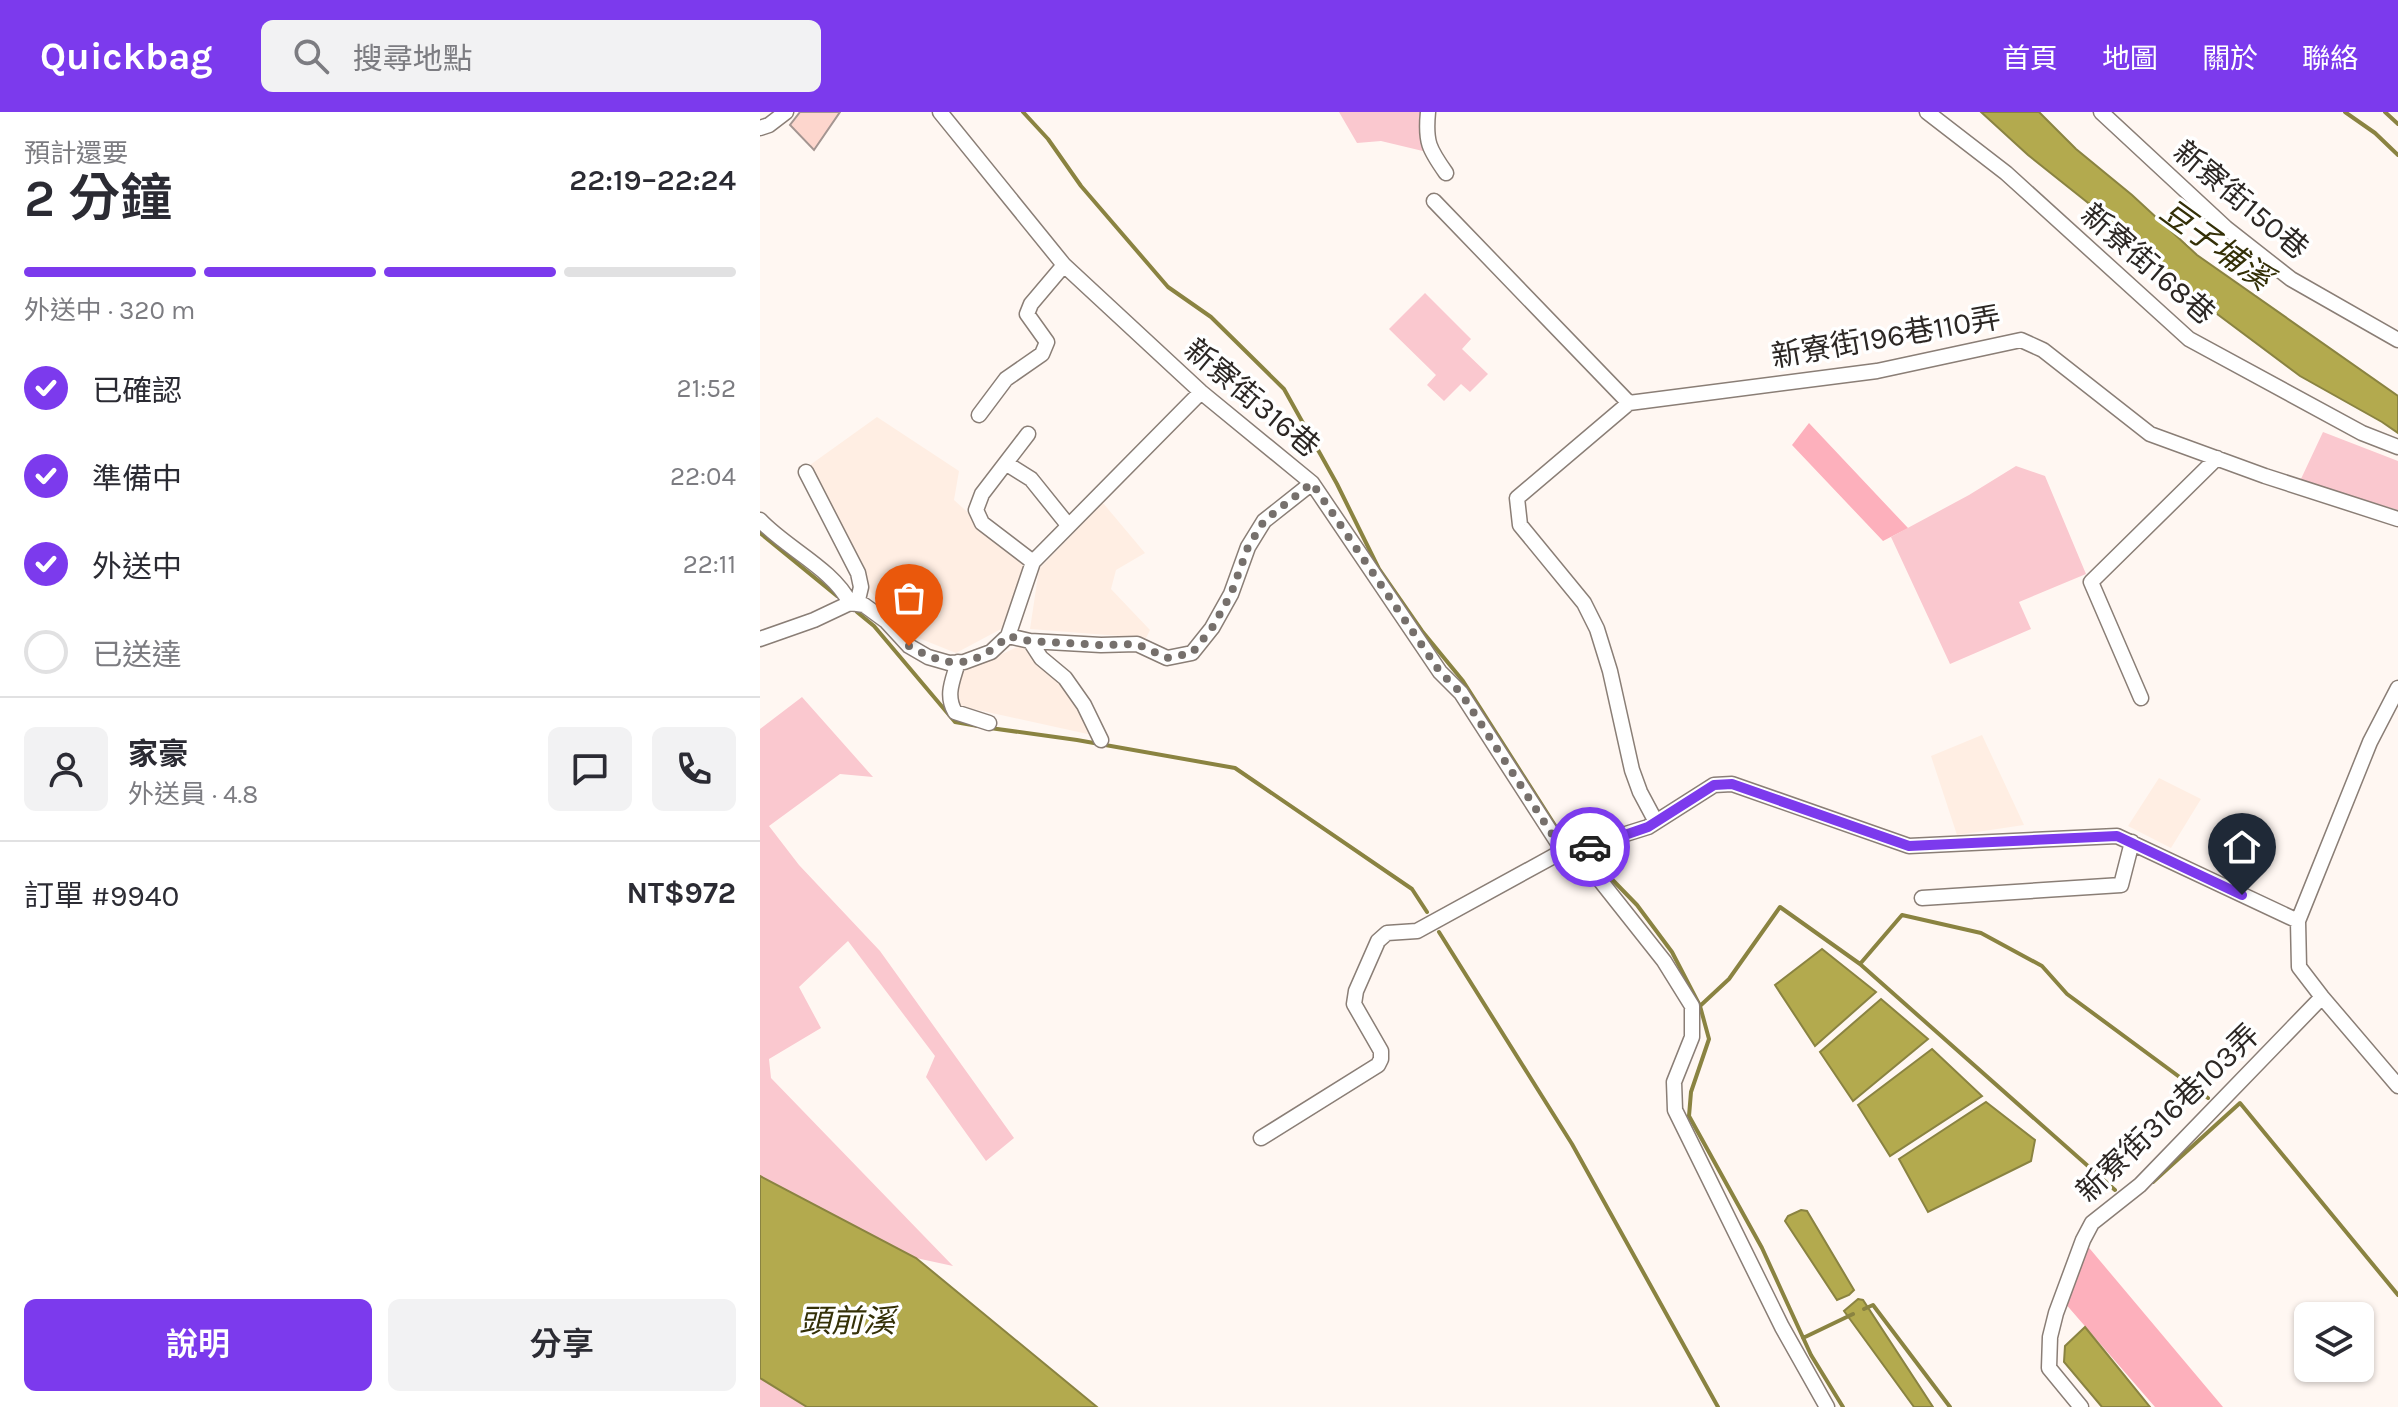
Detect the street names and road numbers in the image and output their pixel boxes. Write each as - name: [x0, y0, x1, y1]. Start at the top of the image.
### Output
- street label: 新寮街150巷: [2166, 133, 2316, 267]
- street label: 新寮街168巷: [2074, 196, 2222, 332]
- street label: 新寮街196巷110弄: [1769, 299, 2003, 375]
- street label: 新寮街316巷: [1177, 331, 1327, 465]
- street label: 新寮街316巷103弄: [2069, 1017, 2267, 1209]

